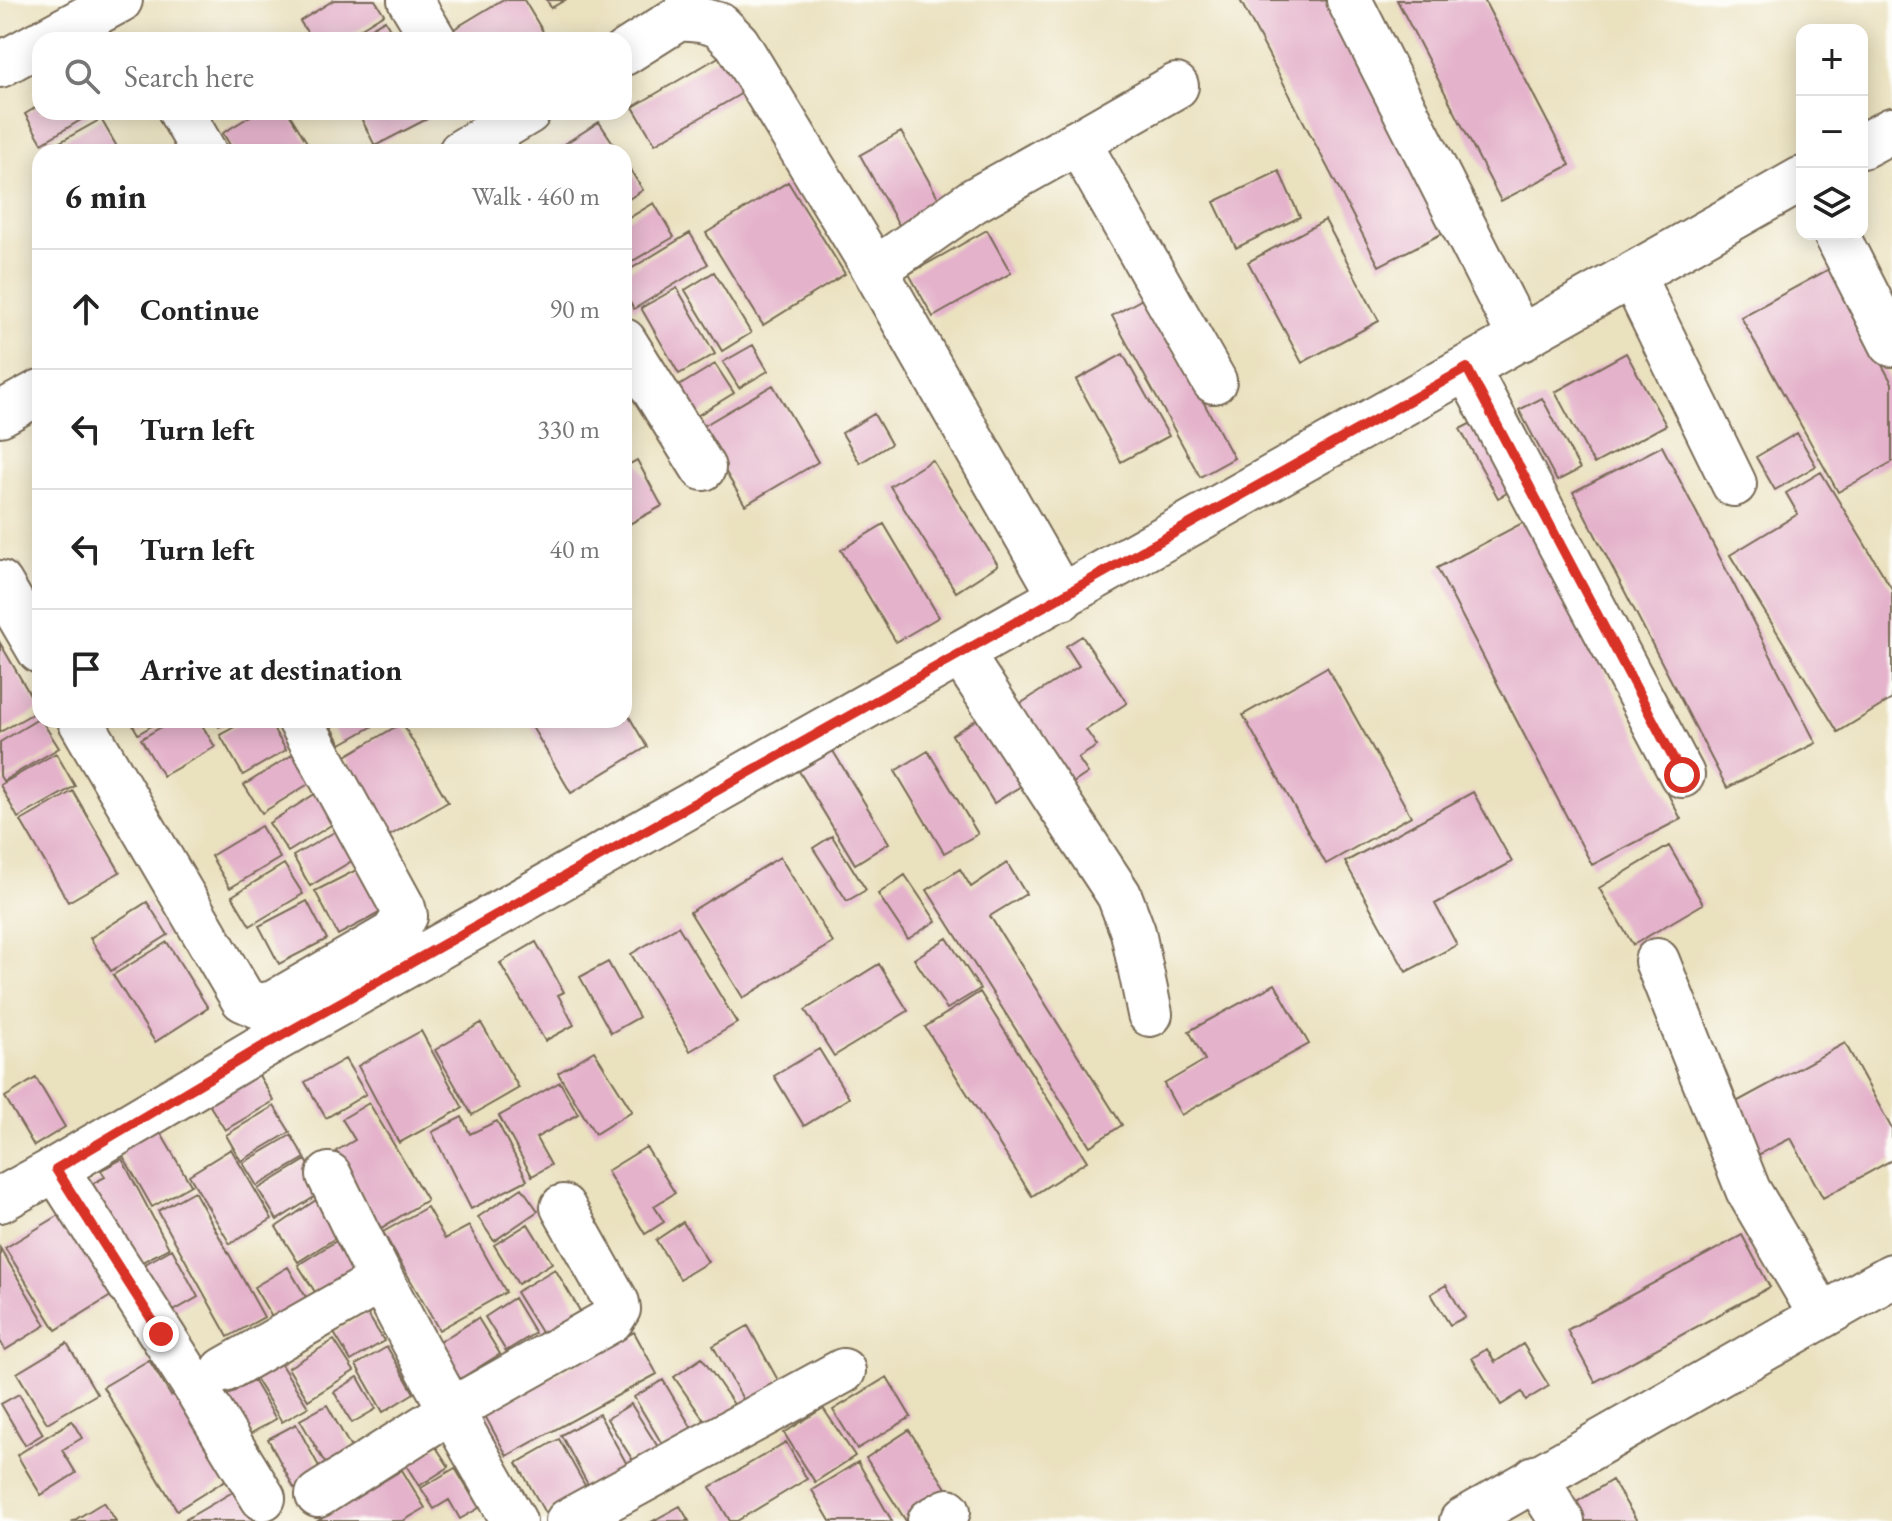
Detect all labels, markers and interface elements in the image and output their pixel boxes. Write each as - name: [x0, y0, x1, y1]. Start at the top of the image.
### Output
- map controls: [1796, 24, 1868, 240]
- button: +: [1796, 24, 1868, 96]
- search box: [32, 32, 632, 120]
- icon: search: [60, 54, 104, 98]
- text: Search here: [124, 57, 254, 96]
- button: −: [1796, 96, 1868, 168]
- button: layers: [1796, 168, 1868, 240]
- text: 6 min: [64, 174, 147, 218]
- text: Walk · 460 m: [472, 179, 600, 213]
- icon: ahead: [64, 287, 108, 331]
- text: Continue: [140, 290, 259, 329]
- text: 90 m: [550, 292, 600, 326]
- icon: left: [64, 407, 108, 451]
- text: Turn left: [140, 410, 254, 449]
- text: 330 m: [537, 412, 600, 446]
- icon: left: [64, 527, 108, 571]
- text: Turn left: [140, 530, 254, 569]
- text: 40 m: [550, 532, 600, 566]
- icon: arrive: [64, 647, 108, 691]
- text: Arrive at destination: [140, 650, 402, 689]
- route start: [1664, 757, 1700, 793]
- route end: [143, 1316, 179, 1352]

